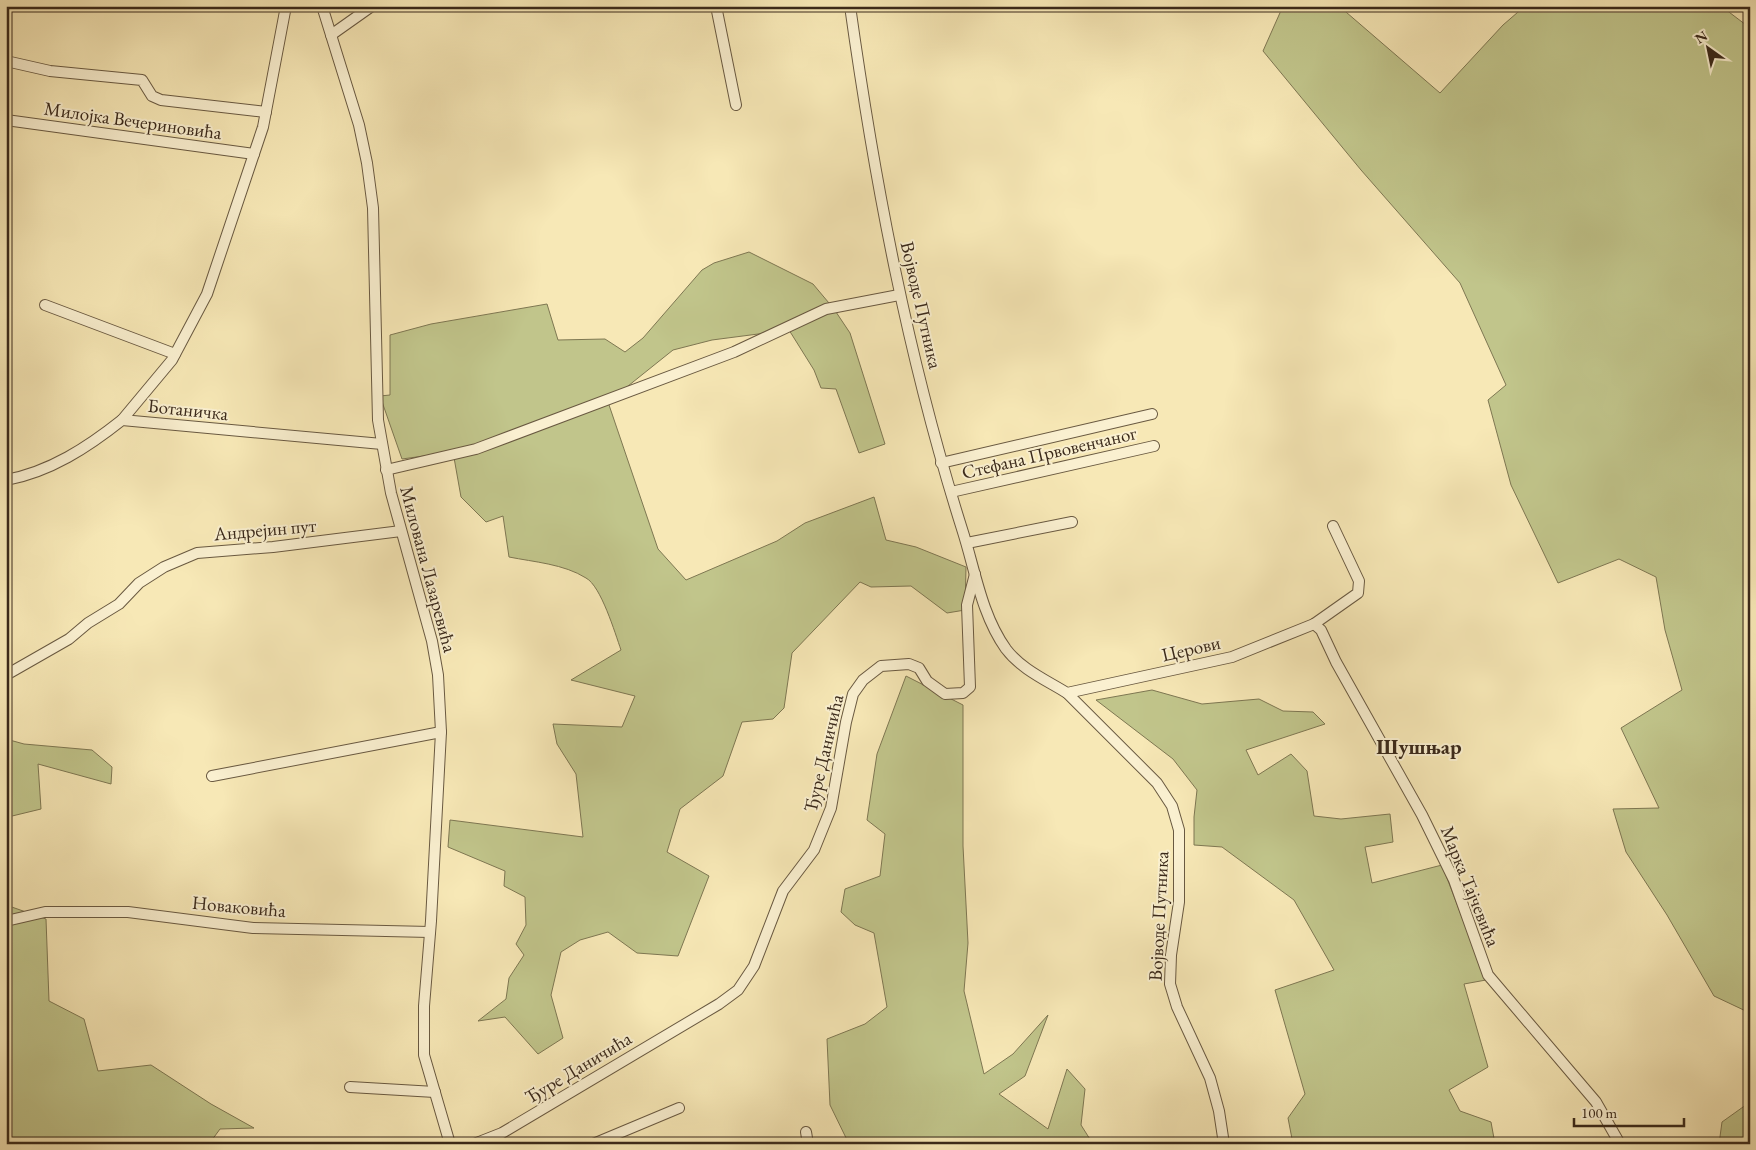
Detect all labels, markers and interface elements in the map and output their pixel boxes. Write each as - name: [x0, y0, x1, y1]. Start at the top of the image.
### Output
- north arrow: [1684, 22, 1734, 72]
- text: N: [1691, 26, 1711, 48]
- street label: Милојка Вечериновића: [42, 96, 224, 145]
- street label: Војводе Путника: [895, 239, 948, 372]
- street label: Ботаничка: [146, 393, 230, 426]
- street label: Стефана Првовенчаног: [959, 420, 1139, 485]
- street label: Милована Лазаревића: [394, 483, 463, 655]
- street label: Андрејин пут: [212, 513, 317, 547]
- street label: Церови: [1159, 630, 1223, 667]
- street label: Ђуре Даничића: [798, 691, 849, 814]
- district label: Шушњар: [1376, 733, 1462, 760]
- street label: Марка Тајчевића: [1435, 822, 1506, 951]
- street label: Војводе Путника: [1143, 850, 1174, 982]
- street label: Новаковића: [191, 890, 287, 923]
- street label: Ђуре Даничића: [520, 1026, 637, 1109]
- scale bar: [1574, 1095, 1684, 1127]
- text: 100 m: [1581, 1103, 1618, 1122]

